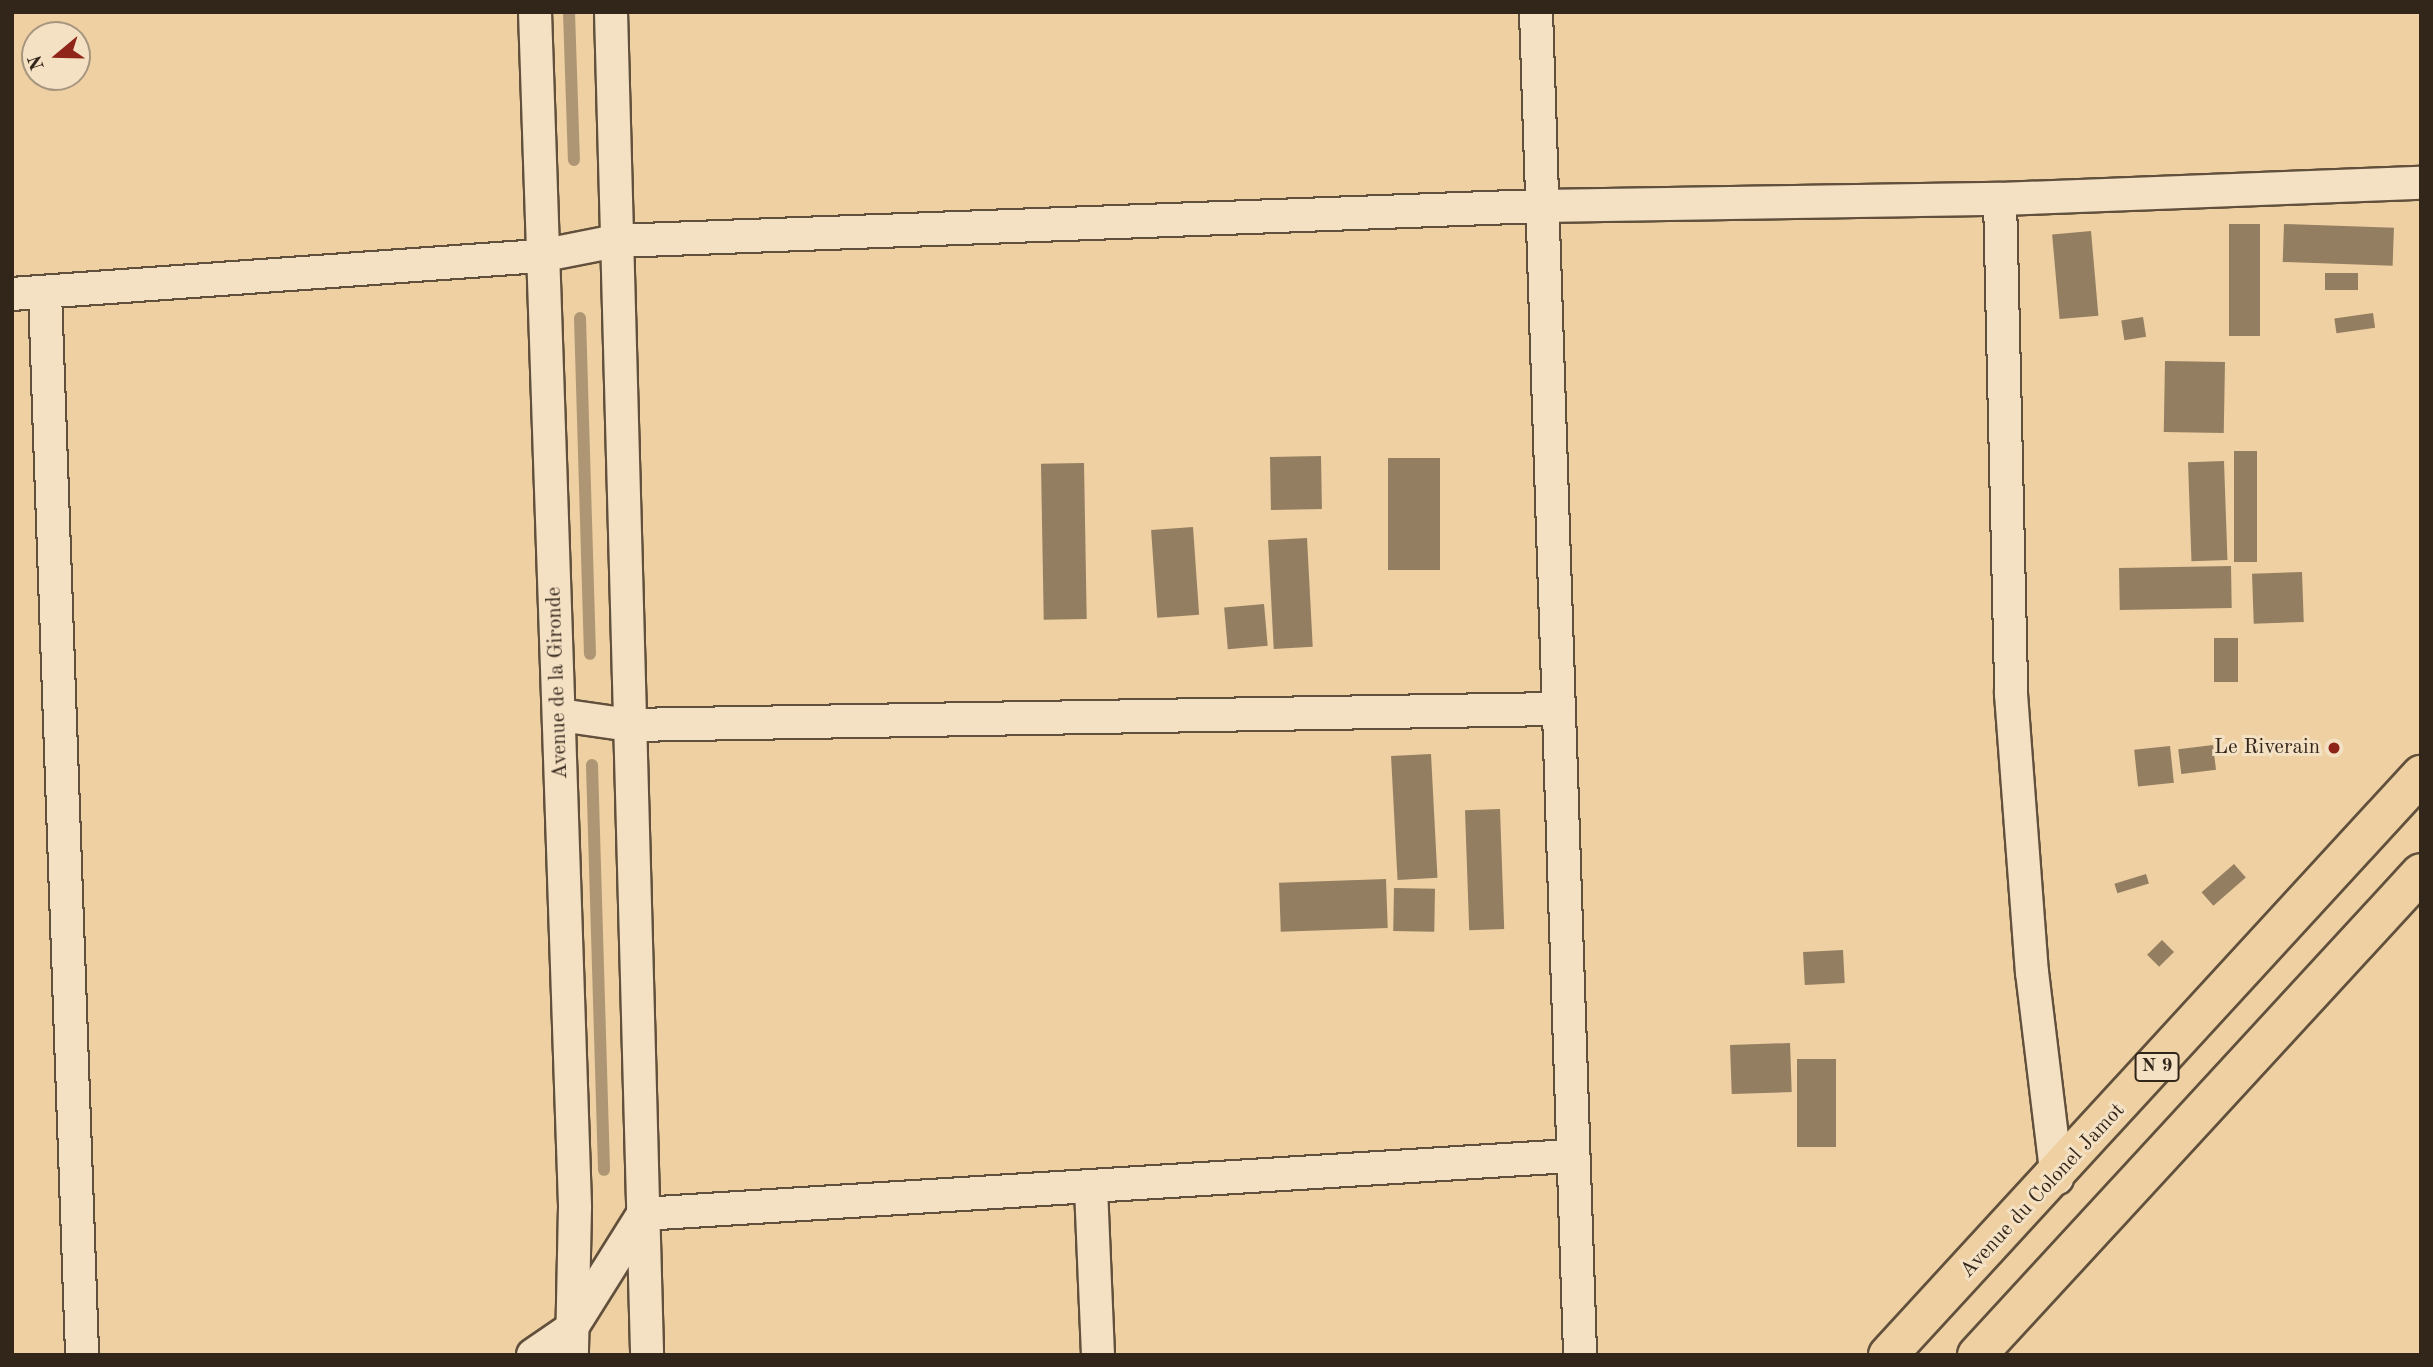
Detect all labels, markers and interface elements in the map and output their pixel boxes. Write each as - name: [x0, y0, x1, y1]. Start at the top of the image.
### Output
- north arrow: [21, 21, 91, 91]
- text: N: [26, 52, 49, 72]
- street label: Avenue de la Gironde: [542, 586, 574, 780]
- place label: Le Riverain: [2214, 735, 2320, 761]
- marker: Le Riverain: [2326, 740, 2342, 756]
- road number: N 9: [2134, 1051, 2180, 1082]
- street label: Avenue du Colonel Jamot: [1955, 1098, 2131, 1284]

